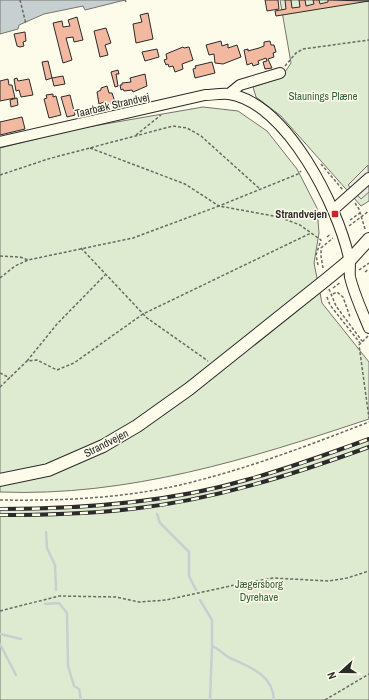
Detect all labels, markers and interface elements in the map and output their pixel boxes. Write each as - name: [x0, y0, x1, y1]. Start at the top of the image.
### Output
- park label: Staunings Plæne: [288, 89, 358, 103]
- street label: Taarbæk Strandvej: [73, 90, 151, 120]
- place label: Strandvejen: [275, 207, 327, 221]
- marker: Strandvejen: [330, 209, 340, 219]
- street label: Strandvejen: [81, 426, 131, 460]
- park label: Jægersborg Dyrehave: [235, 577, 283, 604]
- north arrow: [321, 652, 361, 692]
- text: N: [324, 670, 339, 681]

